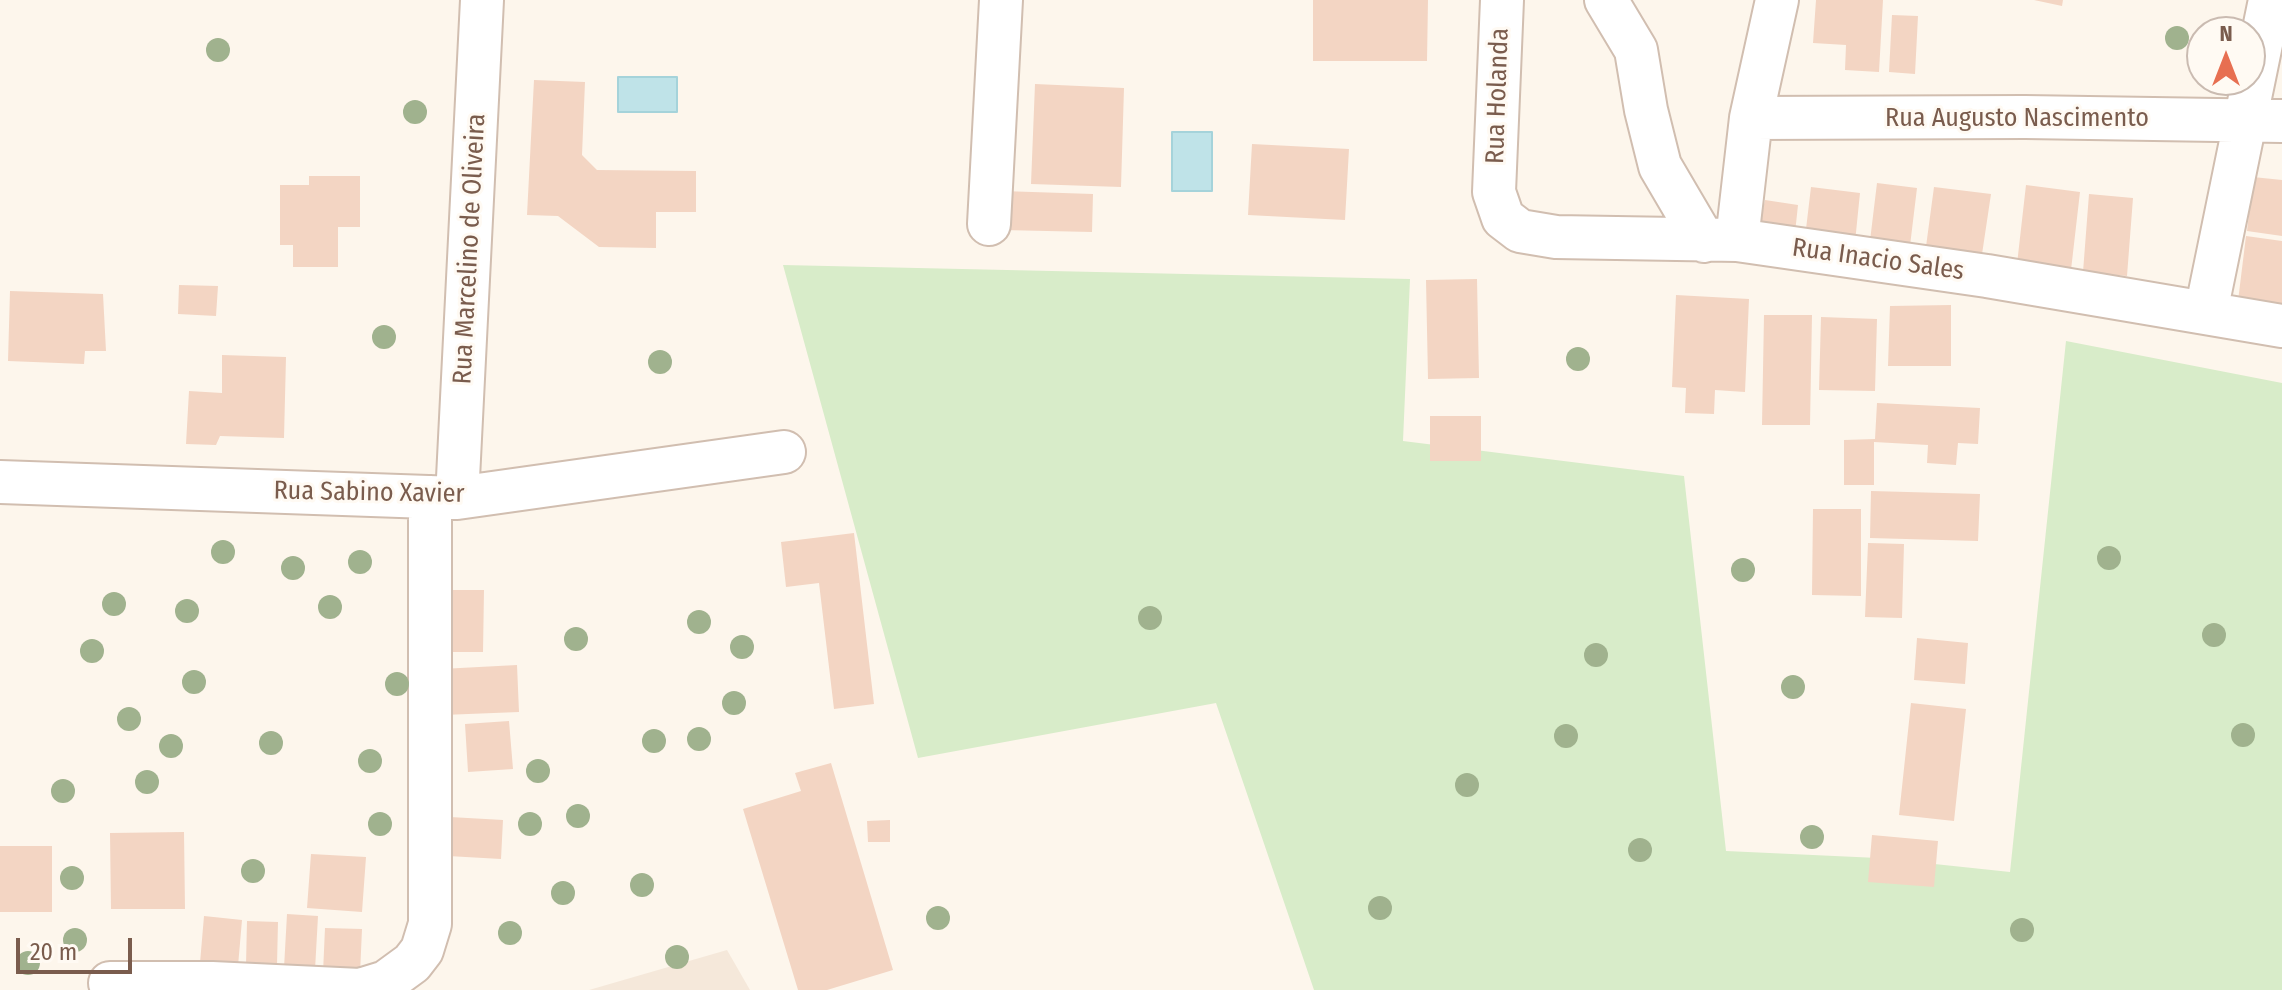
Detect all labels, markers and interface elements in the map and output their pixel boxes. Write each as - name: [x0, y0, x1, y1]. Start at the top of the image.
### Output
- north arrow: [2186, 16, 2266, 96]
- text: N: [2219, 20, 2233, 47]
- street label: Rua Holanda: [1480, 28, 1516, 164]
- street label: Rua Augusto Nascimento: [1885, 103, 2149, 135]
- street label: Rua Marcelino de Oliveira: [447, 113, 493, 385]
- street label: Rua Inacio Sales: [1790, 232, 1966, 288]
- street label: Rua Sabino Xavier: [273, 476, 465, 510]
- scale bar: [20, 922, 136, 972]
- text: 20 m: [30, 938, 77, 966]

